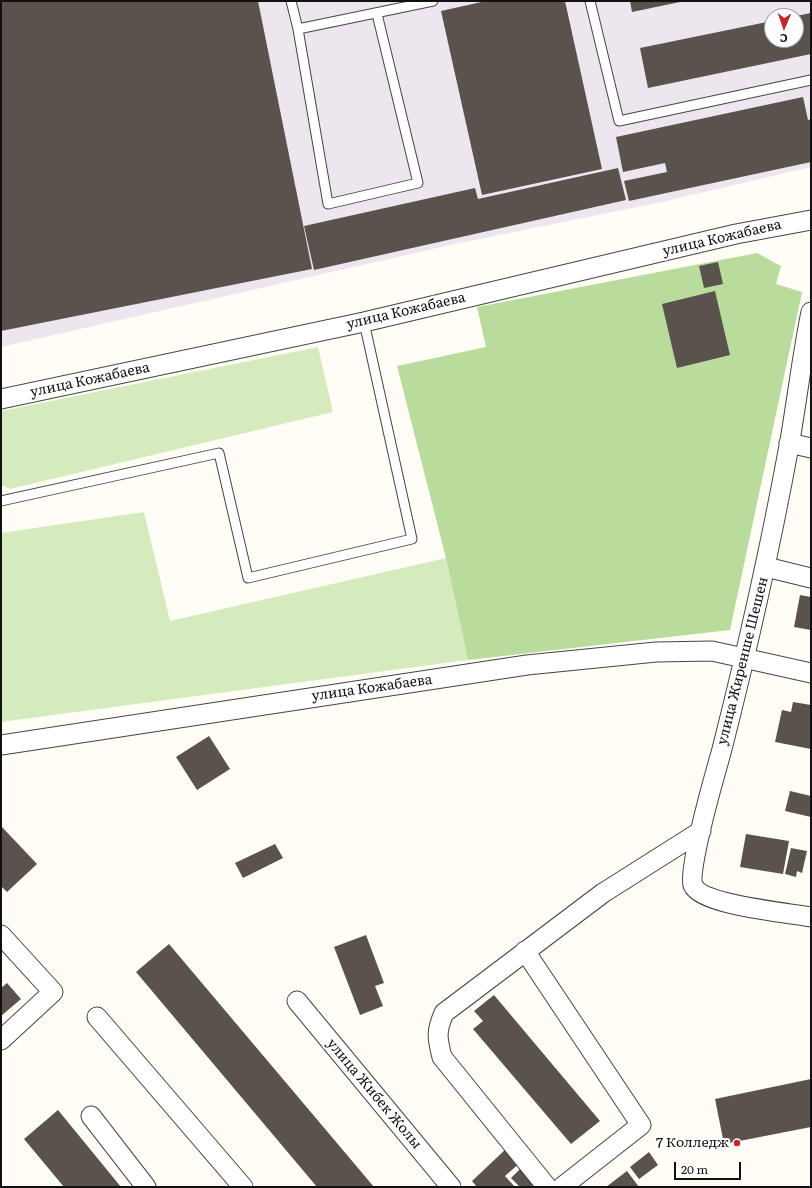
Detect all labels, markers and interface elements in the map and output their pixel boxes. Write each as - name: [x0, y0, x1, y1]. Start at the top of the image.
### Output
- north arrow: [764, 8, 804, 48]
- text: С: [779, 31, 788, 47]
- street label: улица Кожабаева: [661, 216, 783, 260]
- street label: улица Кожабаева: [345, 289, 467, 333]
- street label: улица Кожабаева: [29, 359, 151, 401]
- street label: улица Жиренше Шешен: [714, 575, 772, 747]
- street label: улица Кожабаева: [311, 671, 433, 705]
- street label: улица Жибек Жолы: [323, 1036, 425, 1152]
- place label: 7 Колледж: [656, 1135, 729, 1151]
- marker: 7 Колледж: [732, 1138, 742, 1148]
- scale bar: [676, 1154, 743, 1180]
- text: 20 m: [681, 1160, 708, 1178]

